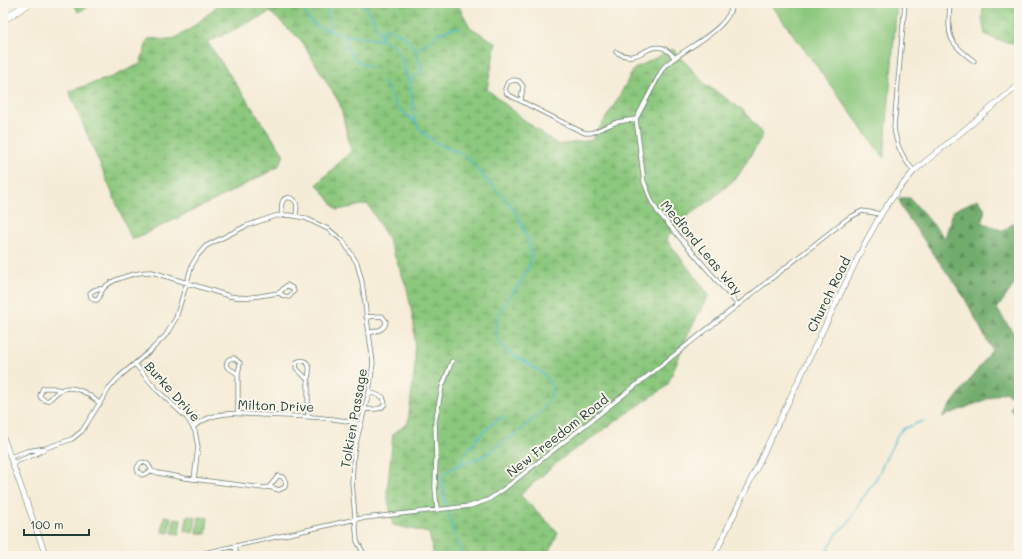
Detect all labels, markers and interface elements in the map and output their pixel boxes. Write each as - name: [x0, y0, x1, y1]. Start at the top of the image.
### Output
- street label: Medford Leas Way: [658, 196, 747, 298]
- street label: Church Road: [802, 254, 854, 334]
- street label: Burke Drive: [142, 357, 204, 425]
- street label: Tolkien Passage: [336, 367, 370, 469]
- street label: New Freedom Road: [503, 390, 611, 480]
- street label: Milton Drive: [237, 395, 315, 415]
- scale bar: [24, 511, 89, 537]
- text: 100 m: [30, 516, 64, 532]

